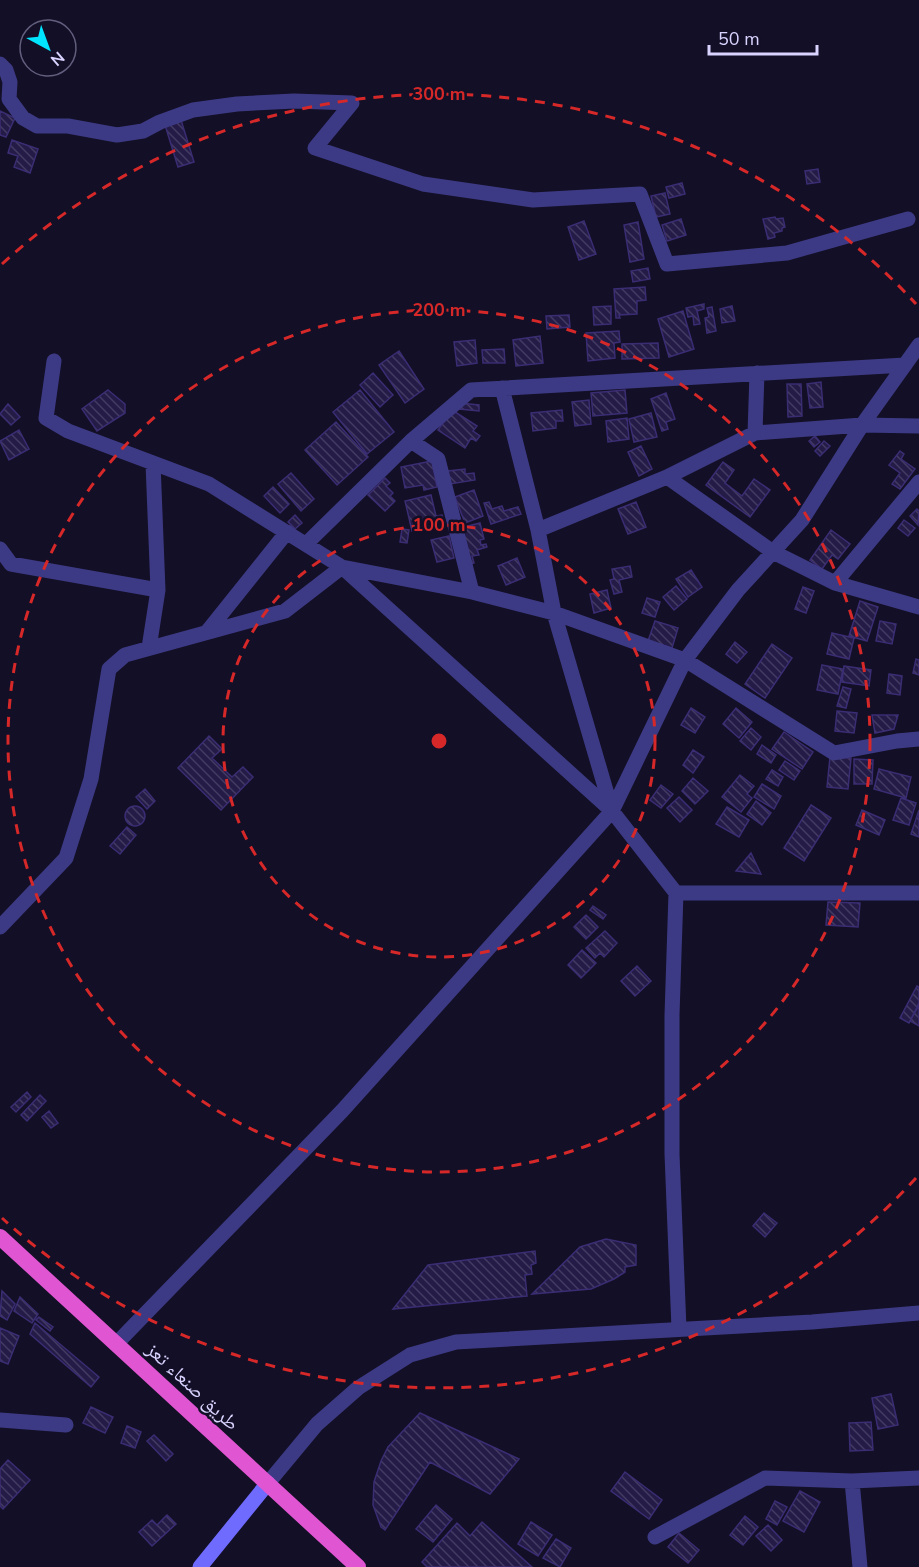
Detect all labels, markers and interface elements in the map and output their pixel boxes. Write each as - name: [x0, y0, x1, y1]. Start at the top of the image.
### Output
- north arrow: [18, 18, 78, 78]
- scale bar: [709, 18, 817, 56]
- text: 50 m: [718, 27, 760, 51]
- text: N: [45, 46, 69, 71]
- text: 300 m: [412, 82, 466, 106]
- text: 200 m: [412, 298, 466, 322]
- text: 100 m: [412, 513, 466, 537]
- centre of rings: [429, 731, 449, 751]
- street label: طريق صنعاء تعز: [140, 1336, 245, 1437]

